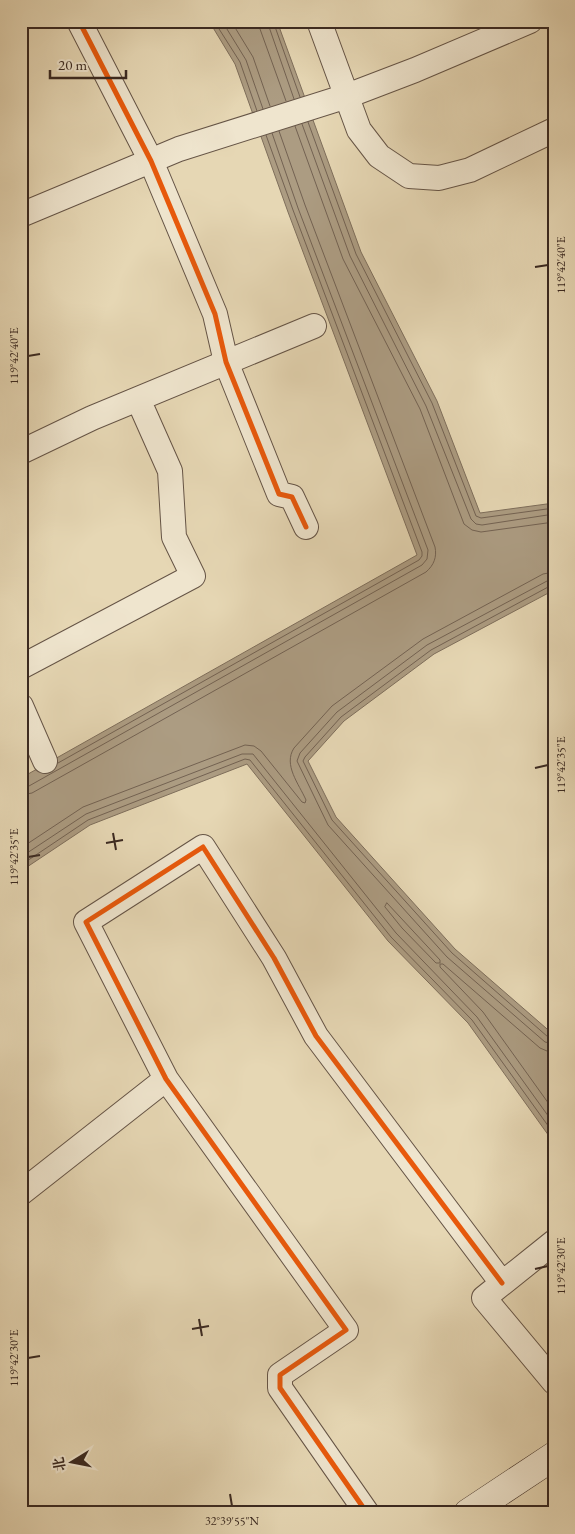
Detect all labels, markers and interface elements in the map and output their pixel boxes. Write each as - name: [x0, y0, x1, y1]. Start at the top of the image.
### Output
- scale bar: [50, 48, 126, 80]
- text: 20 m: [58, 55, 87, 74]
- text: 119°42'40"E: [553, 236, 569, 293]
- text: 119°42'40"E: [6, 327, 22, 384]
- text: 119°42'35"E: [553, 736, 569, 793]
- text: 119°42'35"E: [6, 828, 22, 885]
- text: 119°42'30"E: [553, 1237, 569, 1294]
- text: 119°42'30"E: [6, 1329, 22, 1386]
- north arrow: [48, 1436, 98, 1486]
- text: 北: [49, 1456, 69, 1473]
- text: 32°39'55"N: [205, 1513, 259, 1529]

